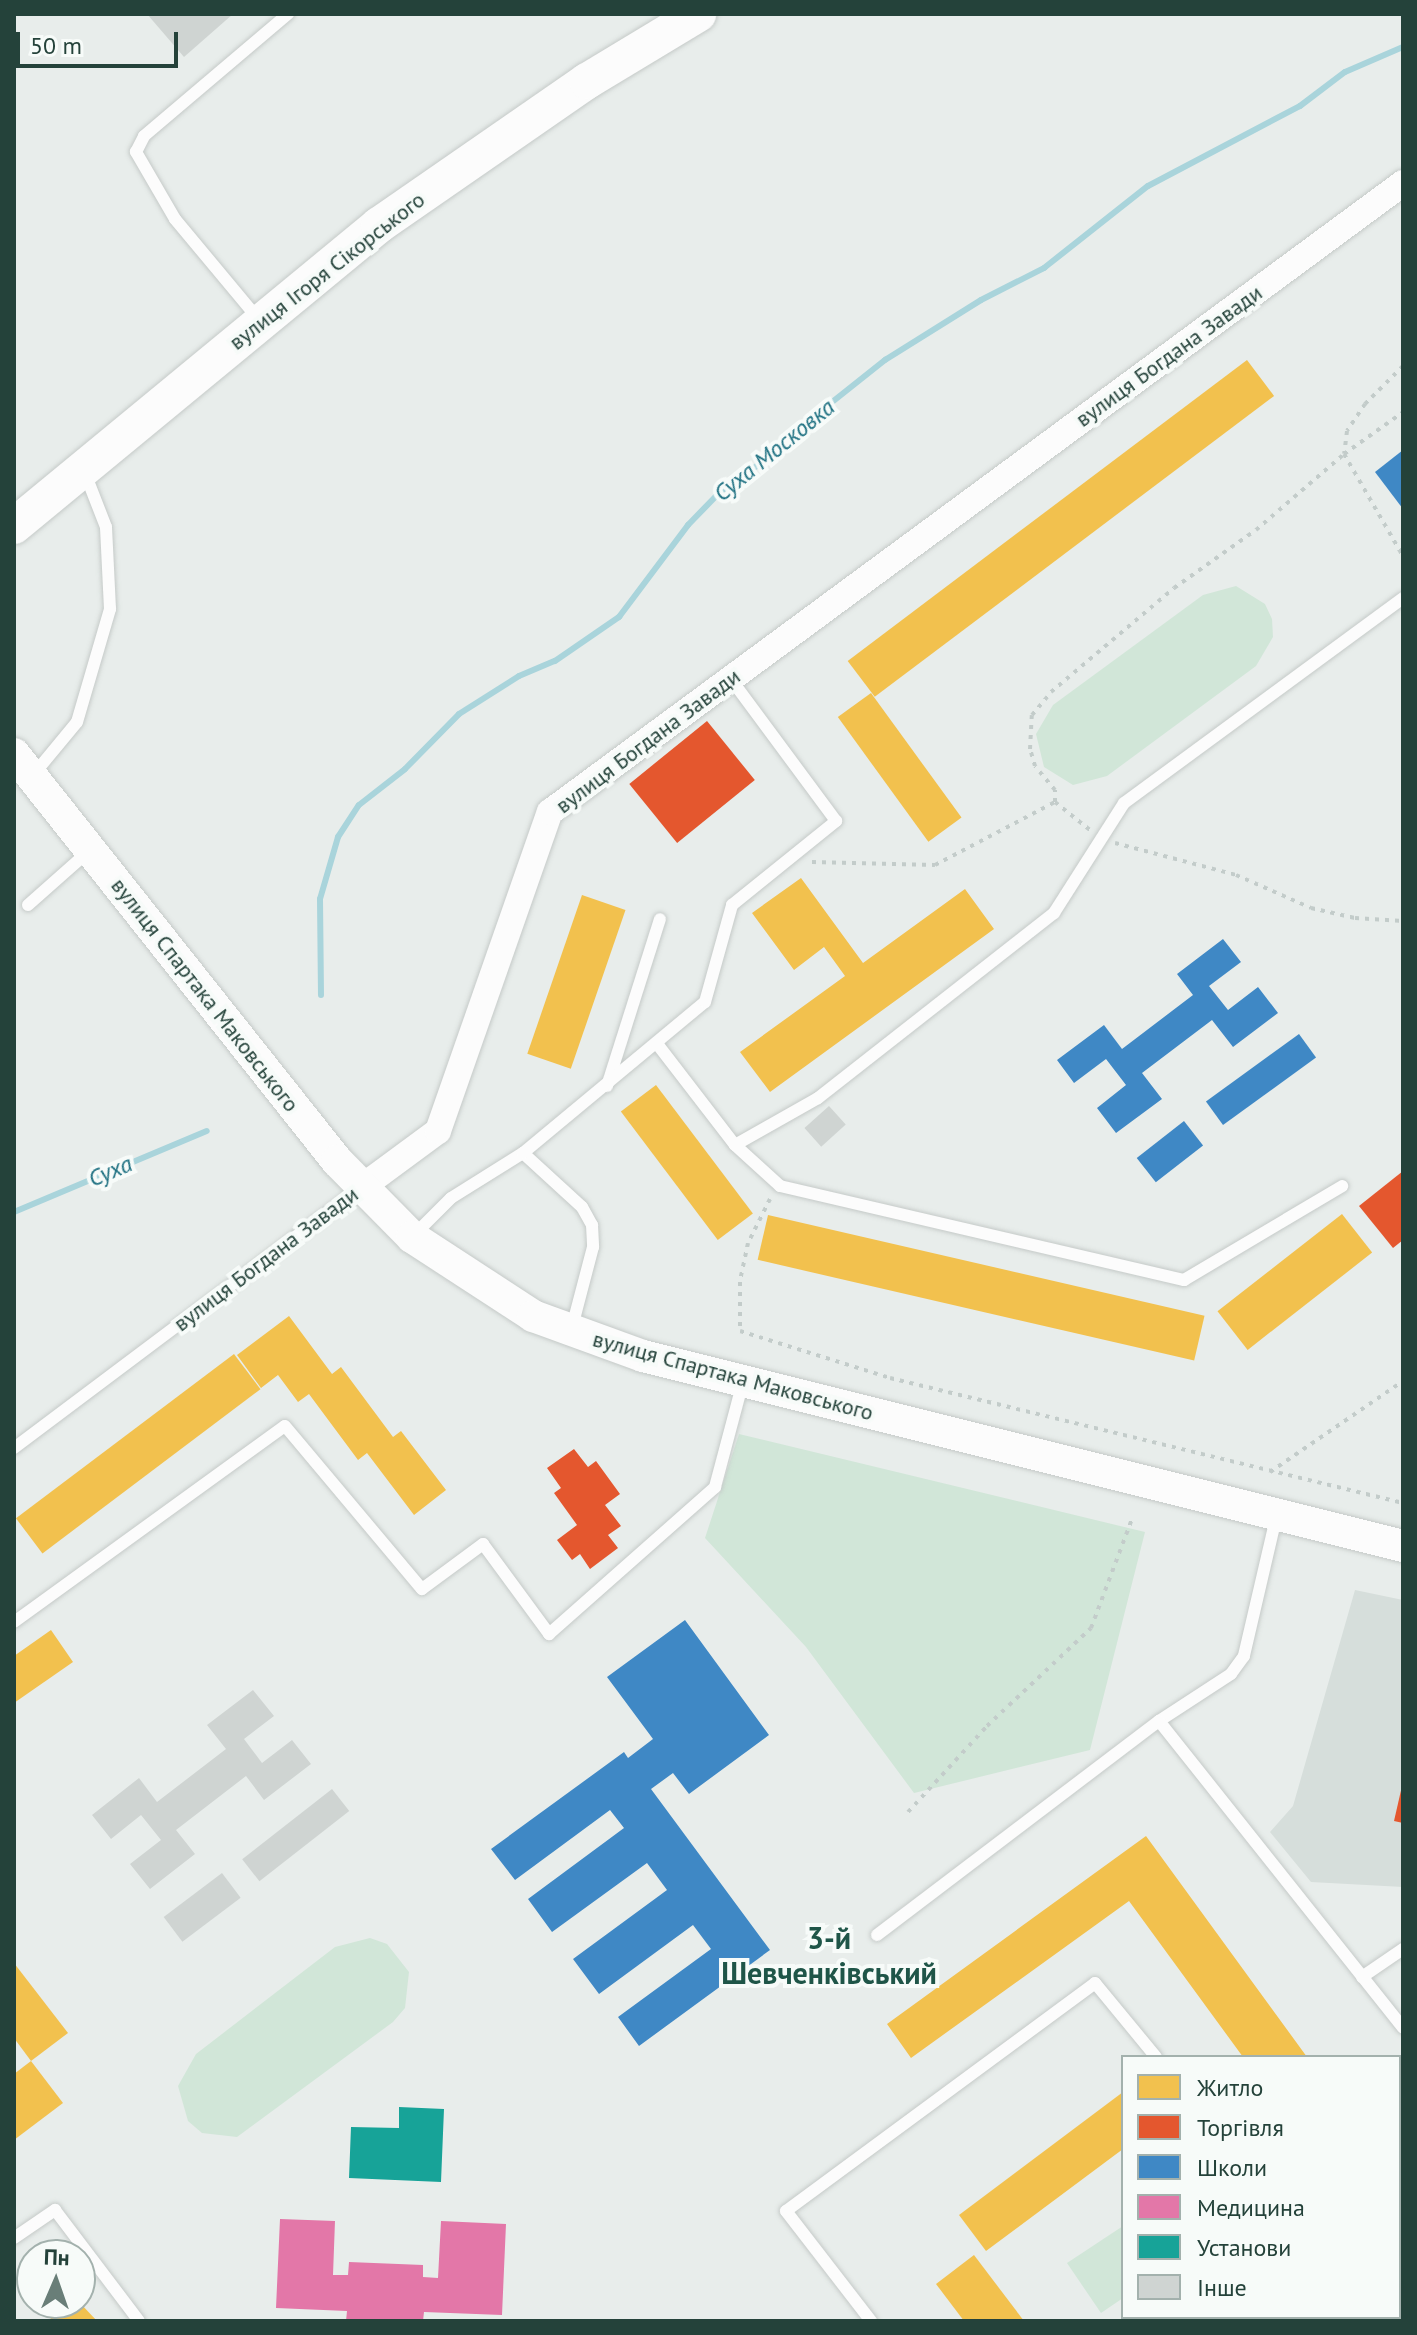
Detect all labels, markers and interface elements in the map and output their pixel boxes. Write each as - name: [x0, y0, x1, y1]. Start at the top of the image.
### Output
- scale bar: [20, 16, 182, 66]
- text: 50 m: [30, 30, 82, 61]
- street label: вулиця Ігоря Сікорського: [224, 186, 430, 356]
- street label: вулиця Богдана Завади: [1071, 279, 1267, 433]
- water label: Суха Московка: [708, 393, 840, 507]
- street label: вулиця Богдана Завади: [551, 663, 745, 819]
- street label: вулиця Спартака Маковського: [106, 873, 304, 1117]
- water label: Суха: [84, 1149, 136, 1193]
- street label: вулиця Богдана Завади: [169, 1181, 363, 1337]
- street label: вулиця Спартака Маковського: [590, 1326, 876, 1426]
- district label: 3-й Шевченківський: [721, 1920, 937, 1990]
- legend: [1121, 2055, 1401, 2319]
- text: Житло: [1197, 2072, 1263, 2103]
- text: Торгівля: [1197, 2112, 1284, 2143]
- text: Школи: [1197, 2152, 1267, 2183]
- text: Медицина: [1197, 2192, 1305, 2223]
- text: Установи: [1197, 2232, 1291, 2263]
- north arrow: [16, 2239, 96, 2319]
- text: Пн: [43, 2243, 70, 2271]
- text: Інше: [1197, 2272, 1247, 2303]

